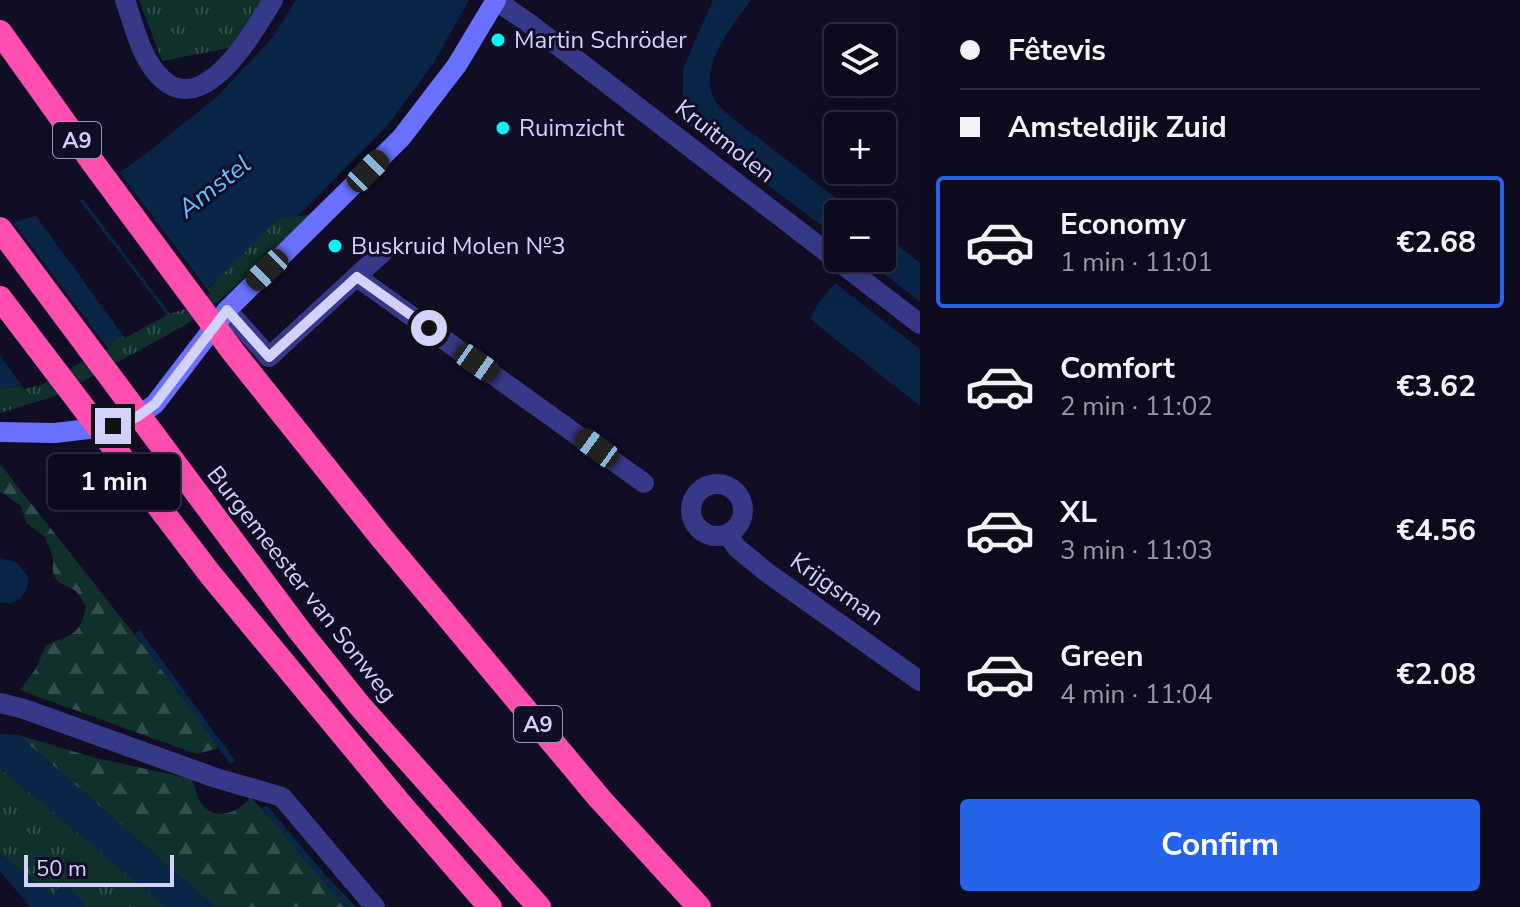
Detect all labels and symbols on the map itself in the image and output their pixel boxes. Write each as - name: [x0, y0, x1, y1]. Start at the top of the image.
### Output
- place label: Martin Schröder: [514, 24, 687, 56]
- marker: Martin Schröder: [489, 31, 507, 49]
- street label: Kruitmolen: [669, 92, 781, 190]
- place label: Ruimzicht: [519, 112, 625, 144]
- marker: Ruimzicht: [494, 119, 512, 137]
- road number: A9: [53, 122, 101, 158]
- car: [343, 146, 393, 196]
- water label: Amstel: [170, 147, 258, 227]
- place label: Buskruid Molen №3: [351, 230, 566, 262]
- marker: Buskruid Molen №3: [326, 237, 344, 255]
- car: [241, 245, 293, 295]
- route start: [411, 310, 447, 346]
- car: [450, 339, 504, 387]
- route end: [95, 408, 131, 444]
- car: [571, 424, 623, 472]
- callout: 1 min: [47, 454, 179, 510]
- street label: Burgemeester van Sonweg: [200, 459, 404, 709]
- street label: Krijgsman: [784, 545, 890, 633]
- road number: A9: [514, 706, 562, 742]
- scale bar: [24, 851, 174, 887]

